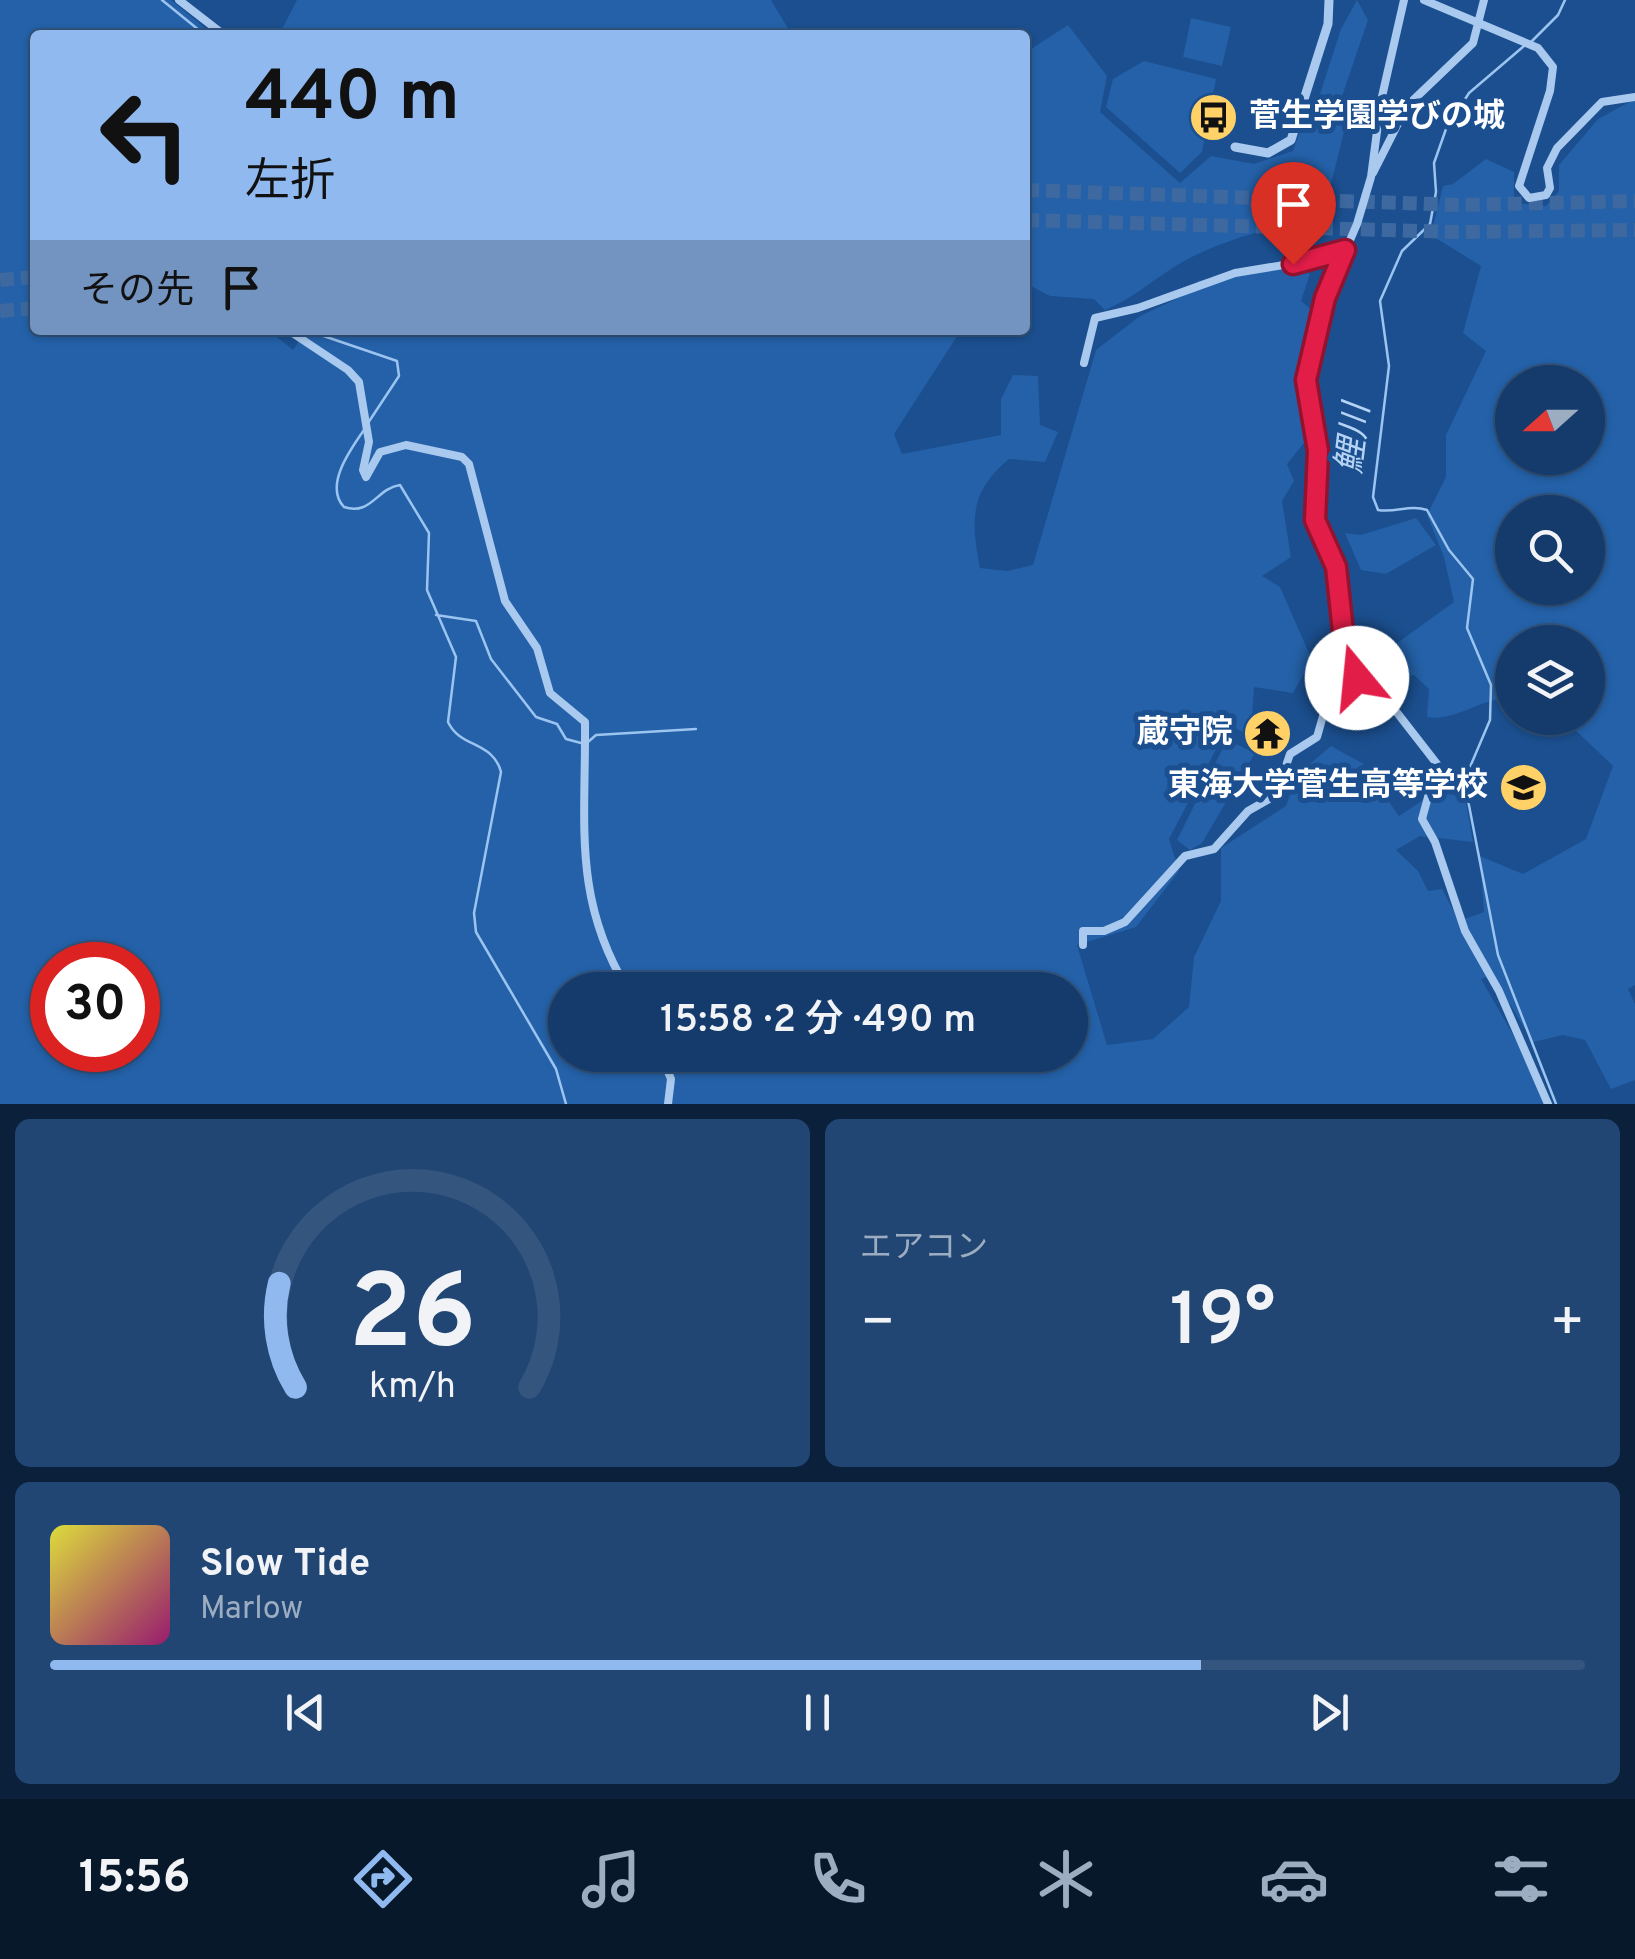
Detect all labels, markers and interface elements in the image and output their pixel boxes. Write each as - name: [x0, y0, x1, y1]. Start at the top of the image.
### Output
- text: 440 m: [245, 56, 460, 145]
- icon: left: [80, 70, 210, 200]
- bus stop icon: 菅生学園学びの城: [1188, 92, 1240, 144]
- place label: 菅生学園学びの城: [1249, 98, 1505, 138]
- text: 左折: [245, 155, 335, 212]
- pin: [1251, 162, 1336, 265]
- icon: arrive: [1266, 177, 1321, 232]
- icon: arrive: [214, 260, 269, 315]
- text: その先: [80, 268, 194, 317]
- north arrow: [1495, 365, 1605, 475]
- map controls: [1495, 365, 1605, 735]
- water label: 鯉川: [1329, 398, 1382, 476]
- button: search: [1495, 495, 1605, 605]
- button: layers: [1495, 625, 1605, 735]
- position arrow: [1305, 626, 1409, 730]
- temple icon: 蔵守院: [1242, 708, 1294, 760]
- place label: 蔵守院: [1137, 714, 1233, 754]
- school or university icon: 東海大学菅生高等学校: [1497, 761, 1549, 813]
- place label: 東海大学菅生高等学校: [1168, 767, 1488, 807]
- speed limit sign: 30: [30, 942, 160, 1072]
- text: 15:58 · 2 分 · 490 m: [660, 997, 976, 1046]
- text: エアコン: [860, 1229, 988, 1269]
- text: 26: [349, 1253, 476, 1385]
- text: 19°: [1169, 1277, 1276, 1372]
- text: −: [860, 1290, 895, 1360]
- text: +: [1550, 1290, 1585, 1360]
- text: km/h: [369, 1365, 456, 1411]
- text: Slow Tide: [200, 1541, 370, 1590]
- text: Marlow: [200, 1590, 303, 1630]
- icon: previous: [278, 1685, 333, 1740]
- icon: pause: [790, 1685, 845, 1740]
- icon: next: [1302, 1685, 1357, 1740]
- icon: directions: [348, 1844, 418, 1914]
- icon: music: [576, 1844, 646, 1914]
- icon: phone: [803, 1844, 873, 1914]
- icon: climate: [1031, 1844, 1101, 1914]
- icon: car: [1259, 1844, 1329, 1914]
- icon: filters: [1486, 1844, 1556, 1914]
- text: 15:56: [79, 1851, 190, 1908]

